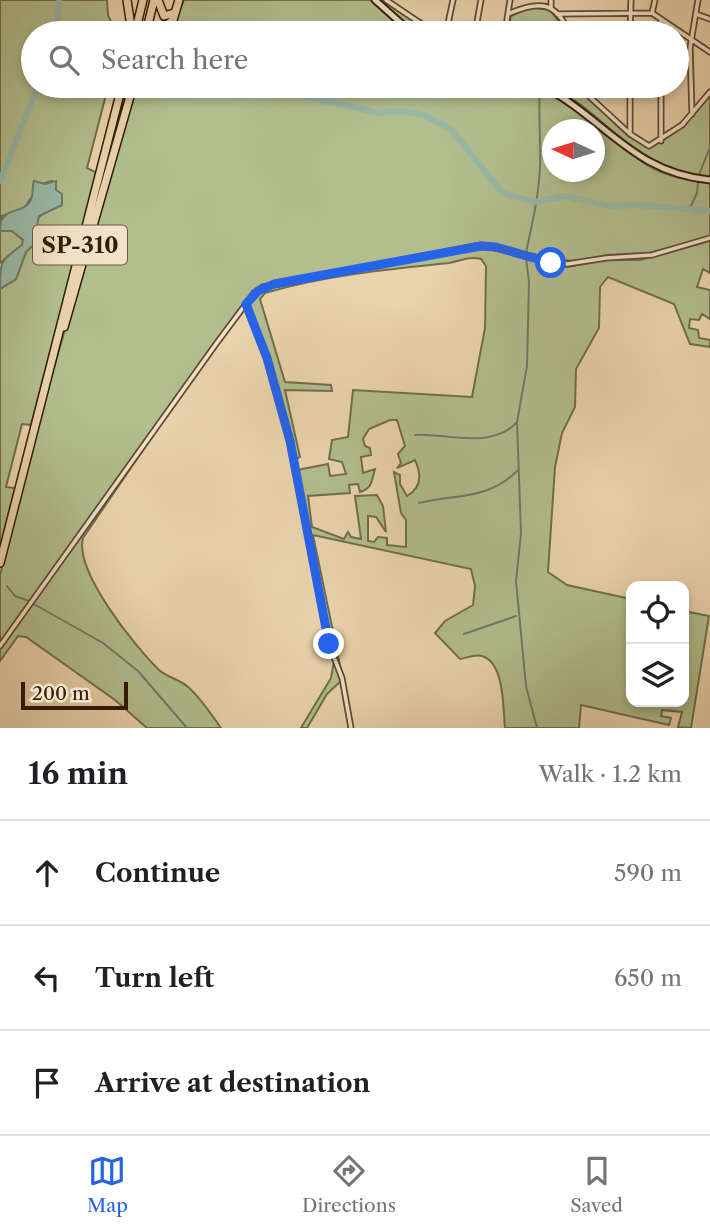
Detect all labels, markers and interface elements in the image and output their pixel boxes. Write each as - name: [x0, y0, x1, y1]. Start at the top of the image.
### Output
- search box: [21, 21, 689, 98]
- icon: search: [45, 41, 83, 79]
- text: Search here: [101, 44, 248, 76]
- north arrow: [542, 119, 605, 182]
- road number: SP-310: [33, 226, 127, 264]
- route start: [535, 247, 566, 278]
- map controls: [626, 581, 689, 707]
- button: locate: [626, 581, 689, 644]
- route end: [313, 628, 344, 659]
- button: layers: [626, 644, 689, 707]
- scale bar: [21, 679, 128, 711]
- text: 200 m: [32, 682, 90, 705]
- text: 16 min: [28, 755, 128, 792]
- text: Walk · 1.2 km: [539, 760, 682, 788]
- icon: ahead: [28, 854, 66, 892]
- text: Continue: [95, 857, 220, 889]
- text: 590 m: [614, 859, 682, 887]
- icon: left: [28, 959, 66, 997]
- text: Turn left: [95, 962, 214, 994]
- text: 650 m: [614, 964, 682, 992]
- icon: arrive: [28, 1064, 66, 1102]
- text: Arrive at destination: [95, 1067, 370, 1099]
- tab: Map: [87, 1152, 128, 1217]
- tab: Directions: [302, 1152, 396, 1217]
- tab: Saved: [570, 1152, 623, 1217]

